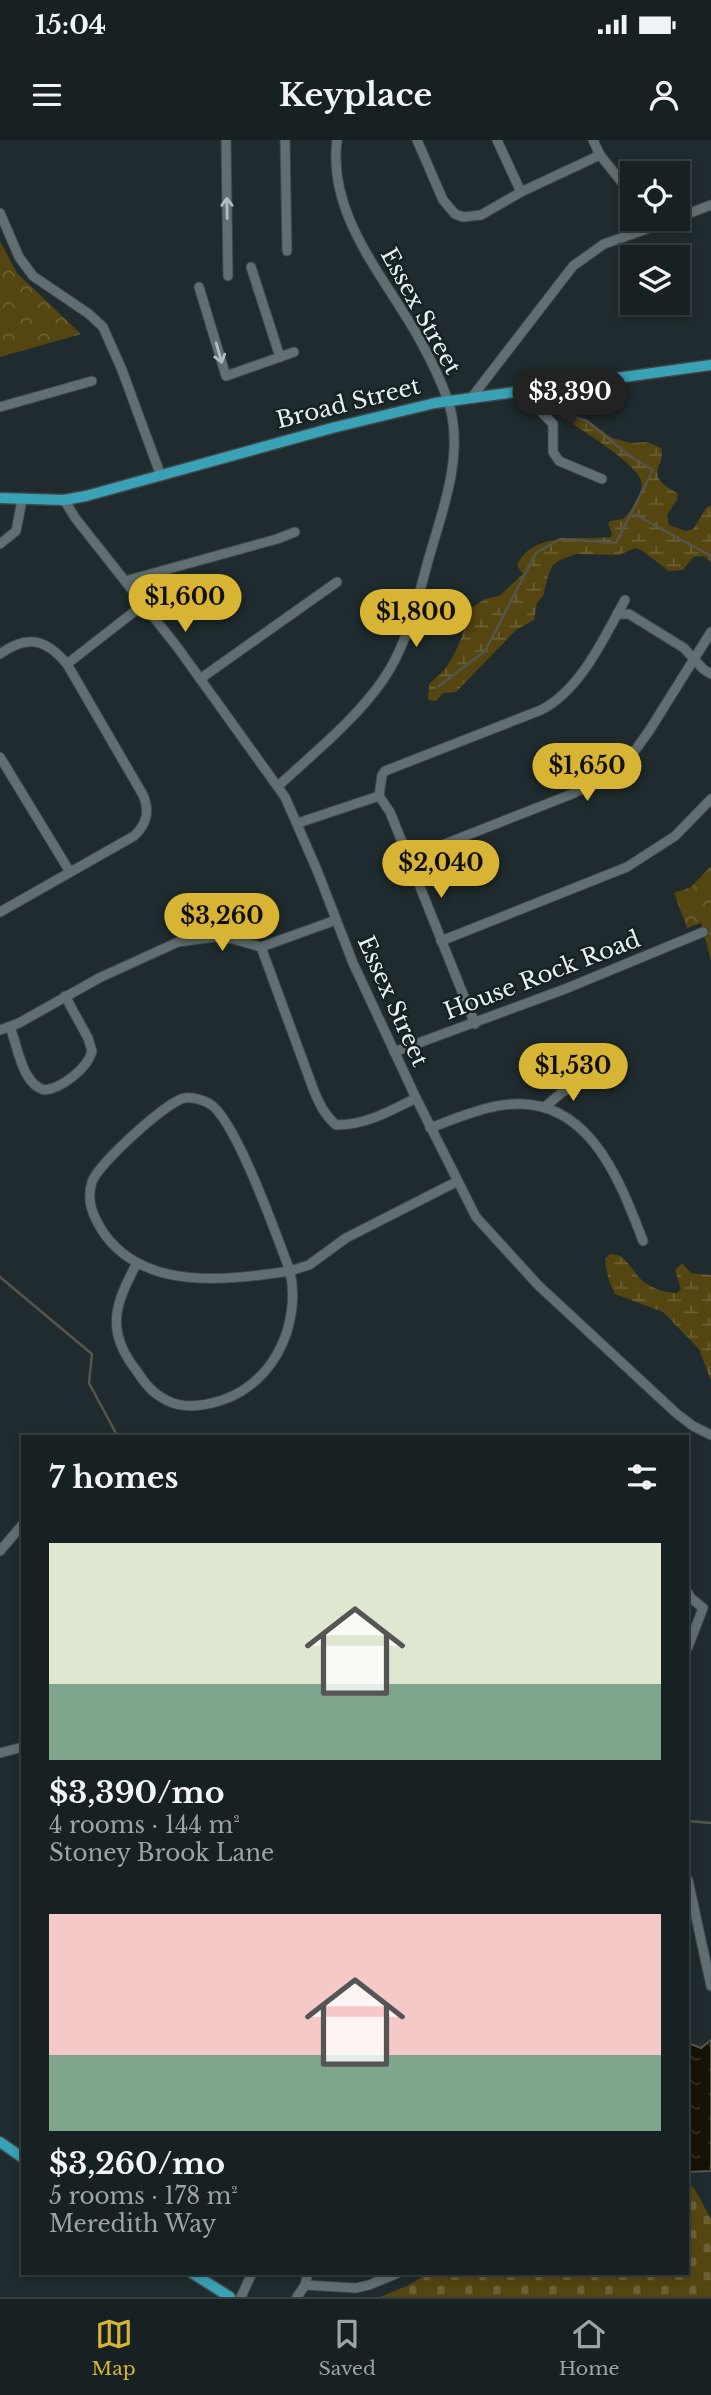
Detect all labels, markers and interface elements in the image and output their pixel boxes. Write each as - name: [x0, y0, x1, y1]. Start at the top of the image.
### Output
- text: 15:04: [35, 9, 106, 41]
- text: Keyplace: [279, 75, 432, 115]
- icon: menu: [28, 76, 66, 114]
- icon: person: [645, 76, 683, 114]
- map controls: [620, 161, 690, 315]
- button: locate: [620, 161, 690, 231]
- one-way arrow: [220, 197, 233, 220]
- street label: Essex Street: [375, 243, 467, 379]
- button: layers: [620, 245, 690, 315]
- one-way arrow: [213, 341, 226, 363]
- pin: $3,390: [513, 370, 627, 429]
- street label: Broad Street: [273, 372, 423, 434]
- text: $3,390: [528, 378, 612, 406]
- pin: $1,600: [128, 574, 242, 634]
- text: $1,600: [145, 583, 225, 611]
- pin: $1,800: [359, 589, 473, 649]
- text: $1,800: [376, 598, 456, 626]
- pin: $1,650: [530, 744, 644, 803]
- text: $1,650: [548, 752, 626, 780]
- pin: $2,040: [384, 840, 498, 900]
- text: $2,040: [398, 849, 484, 877]
- pin: $3,260: [165, 894, 279, 953]
- text: $3,260: [180, 902, 264, 930]
- street label: House Rock Road: [440, 925, 644, 1025]
- street label: Essex Street: [352, 931, 434, 1071]
- pin: $1,530: [516, 1044, 630, 1103]
- text: $1,530: [535, 1052, 611, 1080]
- icon: filters: [623, 1458, 661, 1496]
- text: 7 homes: [49, 1459, 178, 1496]
- icon: home: [292, 1588, 418, 1714]
- text: $3,390/mo: [49, 1774, 225, 1811]
- text: 4 rooms · 144 m²: [49, 1811, 240, 1839]
- text: Stoney Brook Lane: [49, 1839, 274, 1867]
- icon: home: [292, 1959, 418, 2085]
- text: $3,260/mo: [49, 2145, 225, 2182]
- text: 5 rooms · 178 m²: [49, 2182, 238, 2210]
- text: Meredith Way: [49, 2210, 216, 2238]
- tab: Map: [91, 2315, 136, 2380]
- tab: Saved: [319, 2315, 376, 2380]
- tab: Home: [559, 2315, 620, 2380]

